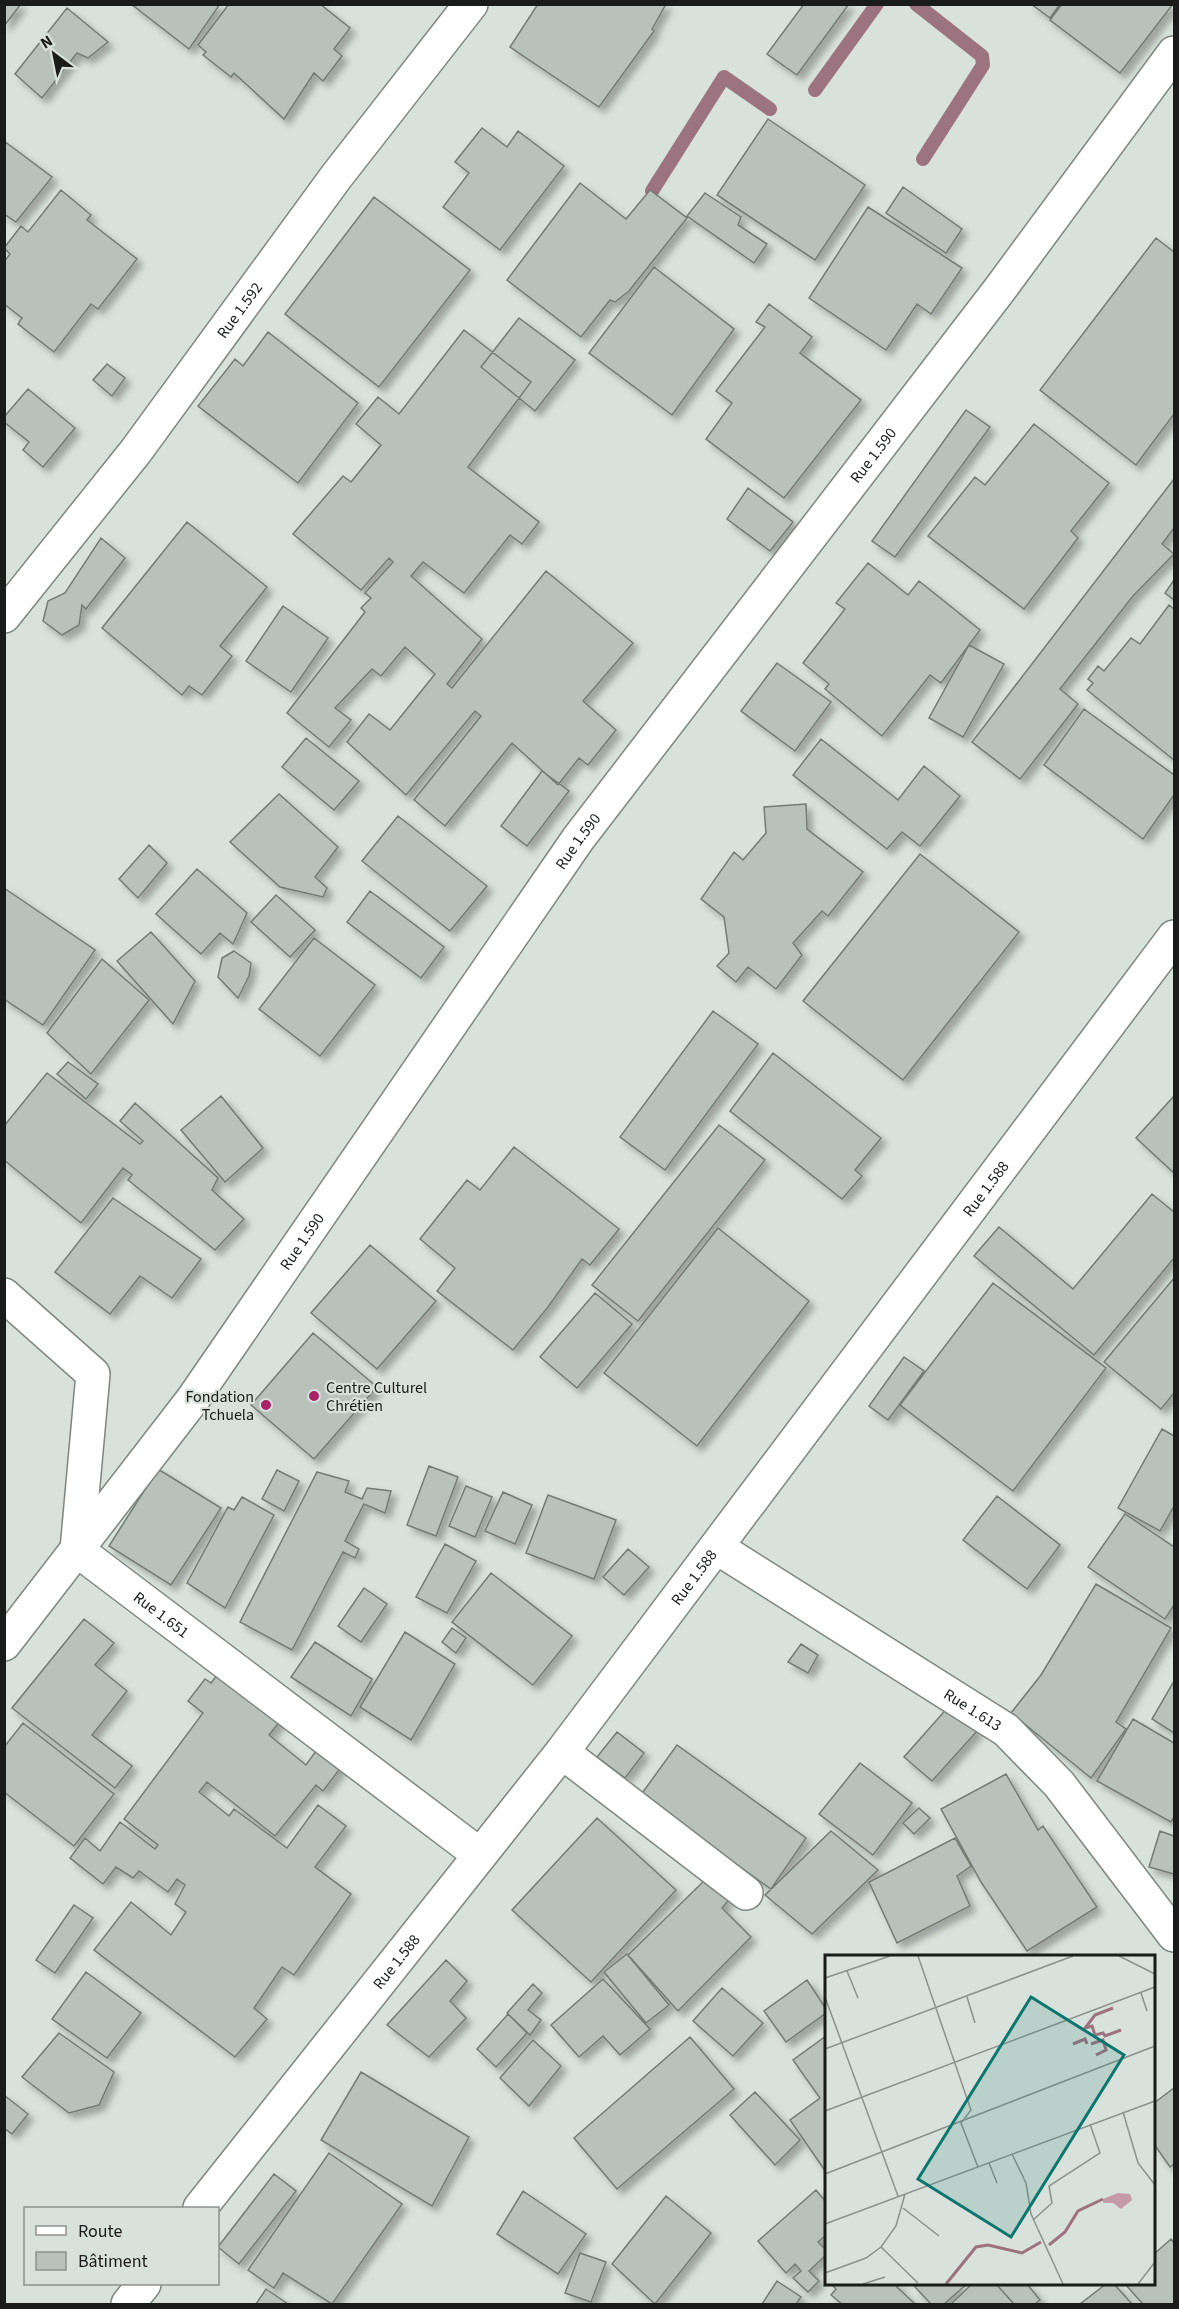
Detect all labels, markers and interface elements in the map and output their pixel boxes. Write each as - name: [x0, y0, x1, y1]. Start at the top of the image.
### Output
- north arrow: [24, 24, 84, 84]
- text: N: [36, 30, 57, 54]
- street label: Rue 1.592: [212, 278, 268, 343]
- street label: Rue 1.590: [845, 423, 902, 488]
- street label: Rue 1.590: [550, 809, 606, 874]
- street label: Rue 1.588: [958, 1156, 1014, 1222]
- street label: Rue 1.590: [275, 1209, 330, 1275]
- place label: Centre Culturel Chrétien: [326, 1377, 427, 1417]
- place label: Fondation Tchuela: [185, 1386, 254, 1426]
- marker: Centre Culturel Chrétien: [307, 1389, 321, 1403]
- marker: Fondation Tchuela: [259, 1398, 273, 1412]
- street label: Rue 1.588: [666, 1545, 722, 1610]
- street label: Rue 1.651: [129, 1587, 194, 1643]
- street label: Rue 1.613: [939, 1683, 1006, 1737]
- street label: Rue 1.588: [368, 1930, 425, 1994]
- inset map: [825, 1955, 1155, 2285]
- legend: [24, 2207, 219, 2285]
- text: Route: [78, 2219, 122, 2244]
- text: Bâtiment: [78, 2249, 148, 2274]

